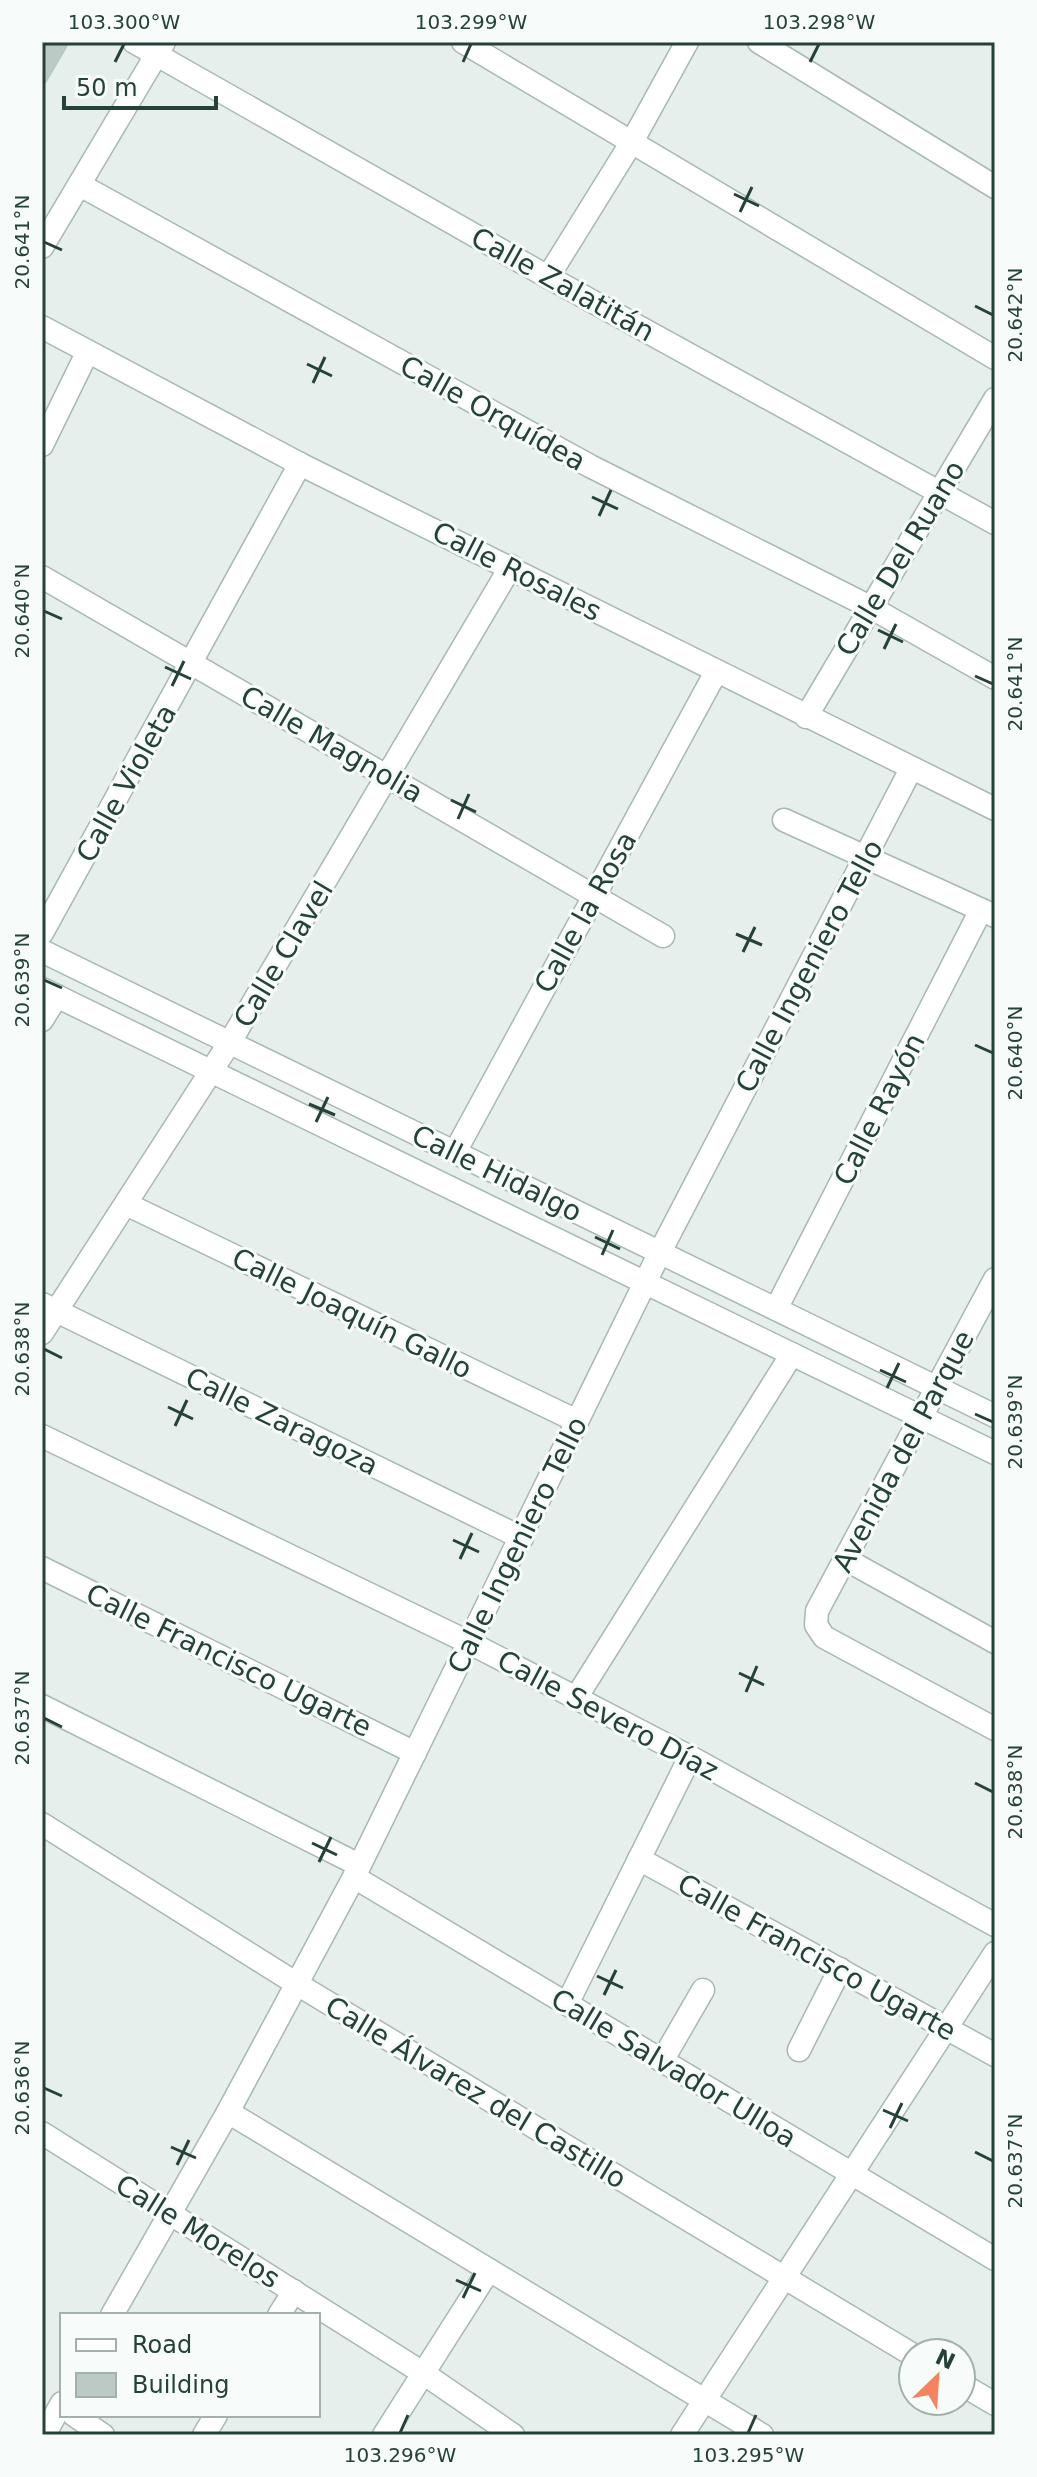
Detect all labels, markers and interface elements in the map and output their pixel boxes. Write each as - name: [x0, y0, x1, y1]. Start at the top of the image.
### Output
- text: 103.300°W: [68, 10, 180, 34]
- text: 103.299°W: [415, 10, 527, 34]
- text: 103.298°W: [763, 10, 875, 34]
- scale bar: [64, 60, 216, 110]
- text: 50 m: [76, 74, 138, 102]
- text: 20.641°N: [10, 195, 34, 289]
- street label: Calle Zalatitán: [465, 220, 660, 348]
- text: 20.642°N: [1003, 268, 1027, 362]
- street label: Calle Orquídea: [394, 349, 591, 478]
- street label: Calle Del Ruano: [829, 455, 972, 662]
- street label: Calle Rosales: [427, 515, 607, 628]
- text: 20.640°N: [10, 564, 34, 658]
- text: 20.641°N: [1003, 637, 1027, 731]
- street label: Calle Magnolia: [235, 679, 429, 810]
- street label: Calle Violeta: [70, 699, 183, 868]
- street label: Calle la Rosa: [528, 826, 643, 999]
- street label: Calle Ingeniero Tello: [729, 834, 890, 1098]
- street label: Calle Clavel: [227, 875, 340, 1033]
- text: 20.639°N: [10, 933, 34, 1027]
- text: 20.640°N: [1003, 1006, 1027, 1100]
- street label: Calle Rayón: [827, 1028, 932, 1191]
- street label: Calle Hidalgo: [406, 1118, 587, 1229]
- street label: Calle Joaquín Gallo: [227, 1241, 477, 1386]
- text: 20.638°N: [10, 1302, 34, 1396]
- street label: Avenida del Parque: [826, 1325, 981, 1578]
- street label: Calle Zaragoza: [180, 1361, 383, 1482]
- text: 20.639°N: [1003, 1375, 1027, 1469]
- street label: Calle Ingeniero Tello: [441, 1412, 594, 1679]
- street label: Calle Francisco Ugarte: [81, 1577, 377, 1744]
- street label: Calle Severo Díaz: [492, 1643, 724, 1788]
- text: 20.637°N: [10, 1671, 34, 1765]
- text: 20.638°N: [1003, 1745, 1027, 1839]
- street label: Calle Francisco Ugarte: [672, 1867, 962, 2048]
- street label: Calle Salvador Ulloa: [545, 1982, 802, 2155]
- street label: Calle Álvarez del Castillo: [319, 1989, 633, 2195]
- text: 20.636°N: [10, 2041, 34, 2135]
- text: 20.637°N: [1003, 2114, 1027, 2208]
- street label: Calle Morelos: [110, 2168, 286, 2295]
- legend: [60, 2313, 320, 2417]
- text: Road: [132, 2331, 192, 2359]
- north arrow: [897, 2337, 977, 2417]
- text: N: [932, 2344, 959, 2375]
- text: Building: [132, 2371, 229, 2399]
- text: 103.296°W: [344, 2443, 456, 2467]
- text: 103.295°W: [692, 2443, 804, 2467]

